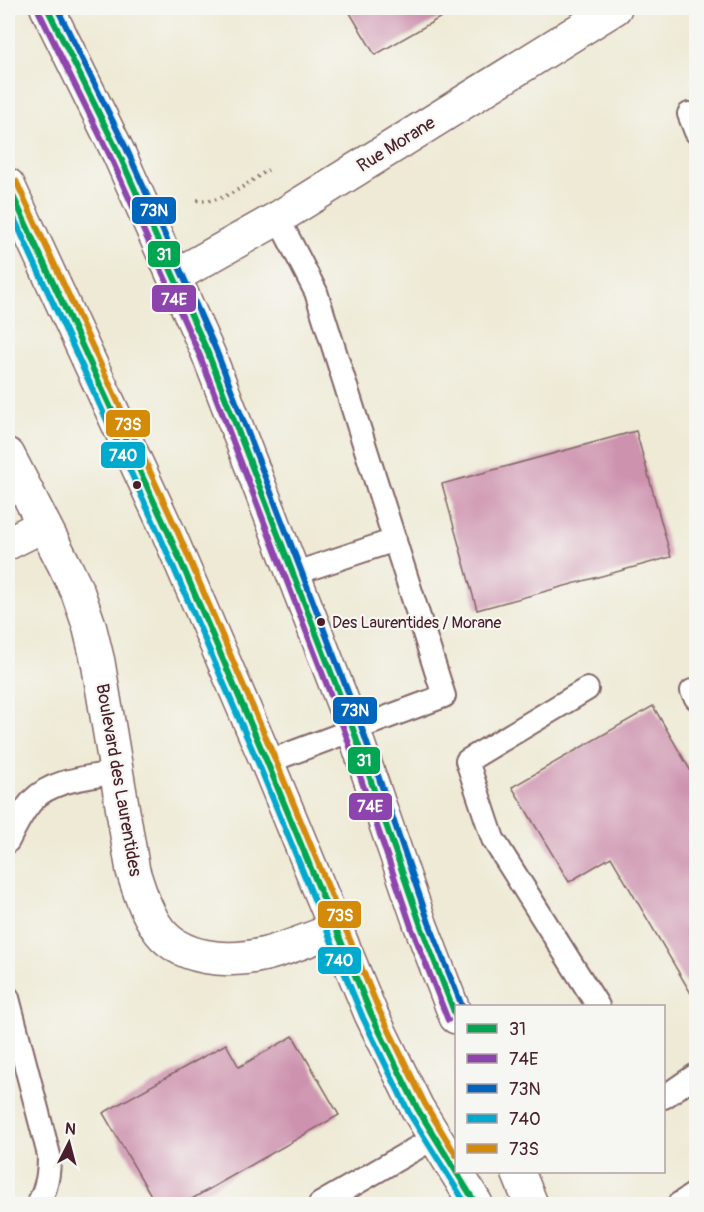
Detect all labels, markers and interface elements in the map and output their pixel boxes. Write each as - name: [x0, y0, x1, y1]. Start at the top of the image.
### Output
- street label: Rue Morane: [353, 111, 440, 178]
- line badge: 73N: [131, 196, 177, 225]
- text: 73N: [140, 201, 168, 221]
- line badge: 31: [147, 240, 181, 268]
- text: 31: [156, 245, 172, 265]
- line badge: 74E: [151, 284, 197, 313]
- text: 74E: [161, 290, 188, 310]
- line badge: 73S: [105, 409, 151, 438]
- text: 73S: [115, 415, 141, 435]
- line badge: 74O: [100, 441, 146, 469]
- text: 74O: [109, 446, 137, 466]
- unlabelled marker: [131, 479, 143, 491]
- place label: Des Laurentides / Morane: [332, 613, 501, 633]
- marker: Des Laurentides / Morane: [315, 616, 327, 628]
- street label: Boulevard des Laurentides: [90, 682, 147, 878]
- line badge: 73N: [332, 696, 378, 725]
- text: 73N: [341, 701, 369, 721]
- line badge: 31: [347, 746, 381, 775]
- text: 31: [356, 751, 372, 771]
- line badge: 74E: [348, 792, 393, 821]
- text: 74E: [357, 797, 384, 817]
- line badge: 73S: [317, 900, 362, 929]
- text: 73S: [327, 906, 353, 926]
- line badge: 74O: [317, 946, 362, 975]
- text: 74O: [325, 951, 353, 971]
- legend: [455, 1005, 665, 1173]
- text: 31: [509, 1018, 526, 1041]
- text: 74E: [509, 1048, 538, 1071]
- text: 73N: [509, 1078, 541, 1101]
- text: 74O: [509, 1108, 540, 1131]
- north arrow: [39, 1113, 99, 1173]
- text: N: [64, 1119, 77, 1140]
- text: 73S: [509, 1138, 539, 1161]

